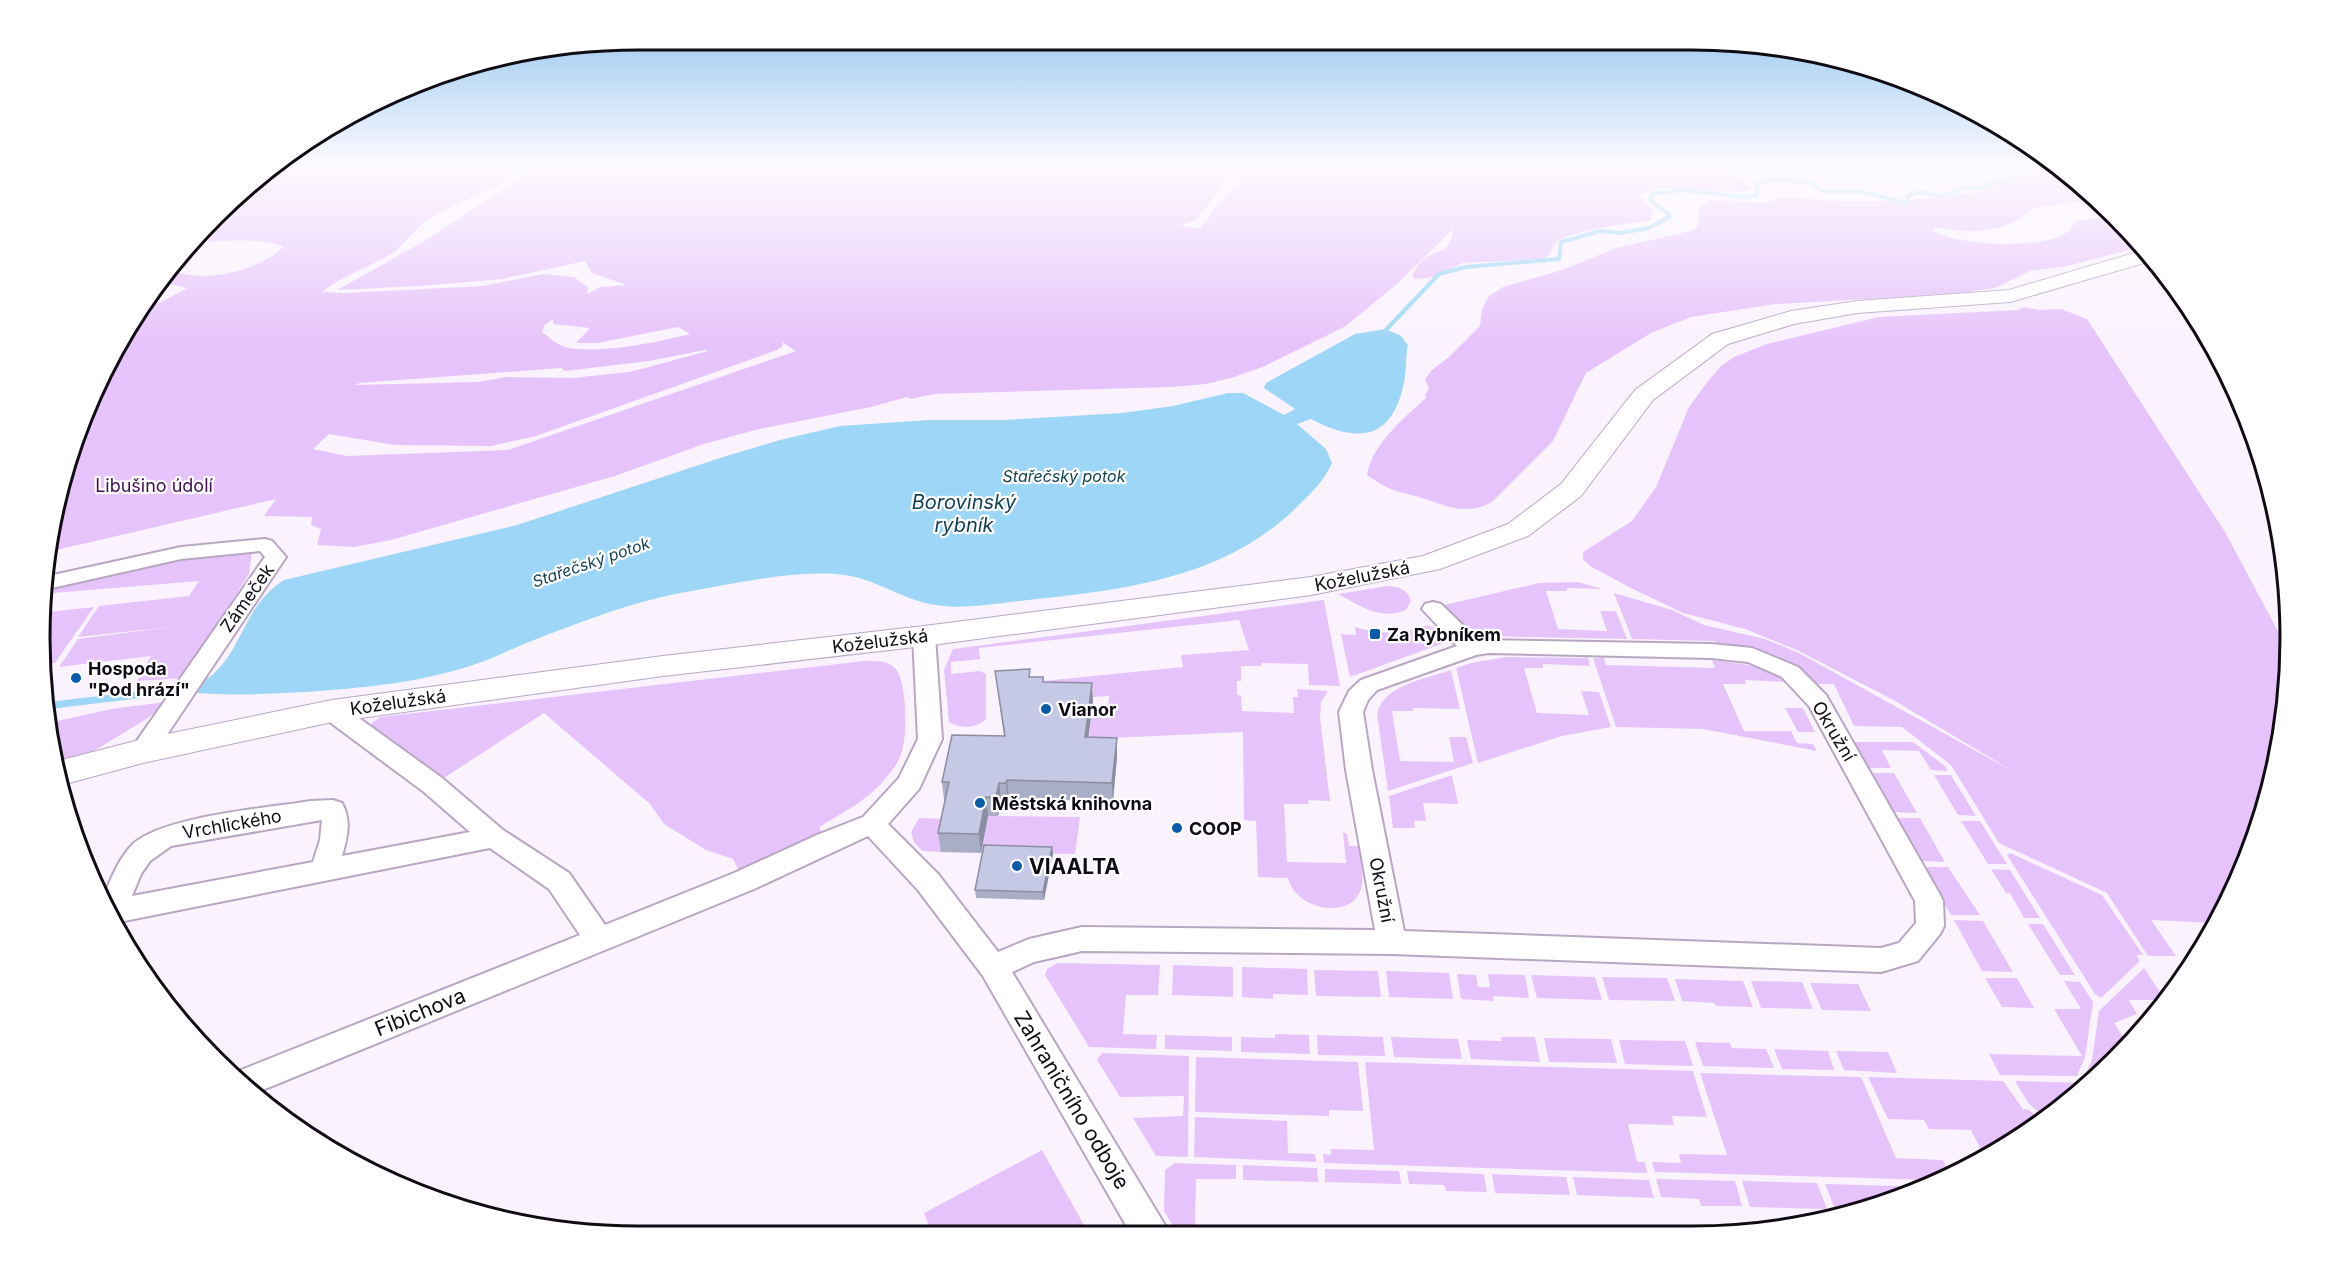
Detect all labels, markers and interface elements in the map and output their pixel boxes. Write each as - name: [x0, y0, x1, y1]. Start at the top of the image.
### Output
- water label: Stařečský potok: [1003, 466, 1126, 486]
- park label: Libušino údolí: [95, 475, 214, 496]
- water label: Borovinský rybník: [912, 490, 1017, 537]
- water label: Stařečský potok: [530, 532, 653, 591]
- street label: Koželužská: [1313, 556, 1411, 596]
- street label: Zámeček: [216, 560, 278, 636]
- place label: Za Rybníkem: [1387, 624, 1501, 645]
- street label: Koželužská: [831, 625, 929, 657]
- marker: Za Rybníkem: [1368, 627, 1382, 641]
- place label: Hospoda "Pod hrází": [88, 658, 190, 700]
- marker: Hospoda "Pod hrází": [69, 671, 83, 685]
- street label: Koželužská: [349, 685, 447, 719]
- street label: Okružní: [1808, 697, 1860, 765]
- place label: Vianor: [1058, 699, 1116, 720]
- marker: Vianor: [1039, 702, 1053, 716]
- place label: Městská knihovna: [992, 793, 1152, 814]
- marker: Městská knihovna: [973, 796, 987, 810]
- street label: Vrchlického: [181, 805, 283, 843]
- place label: COOP: [1189, 818, 1242, 839]
- marker: COOP: [1170, 821, 1184, 835]
- place label: VIAALTA: [1029, 854, 1120, 879]
- street label: Okružní: [1365, 856, 1399, 925]
- marker: VIAALTA: [1010, 859, 1024, 873]
- street label: Fibichova: [371, 983, 469, 1041]
- street label: Zahraničního odboje: [1009, 1006, 1135, 1194]

